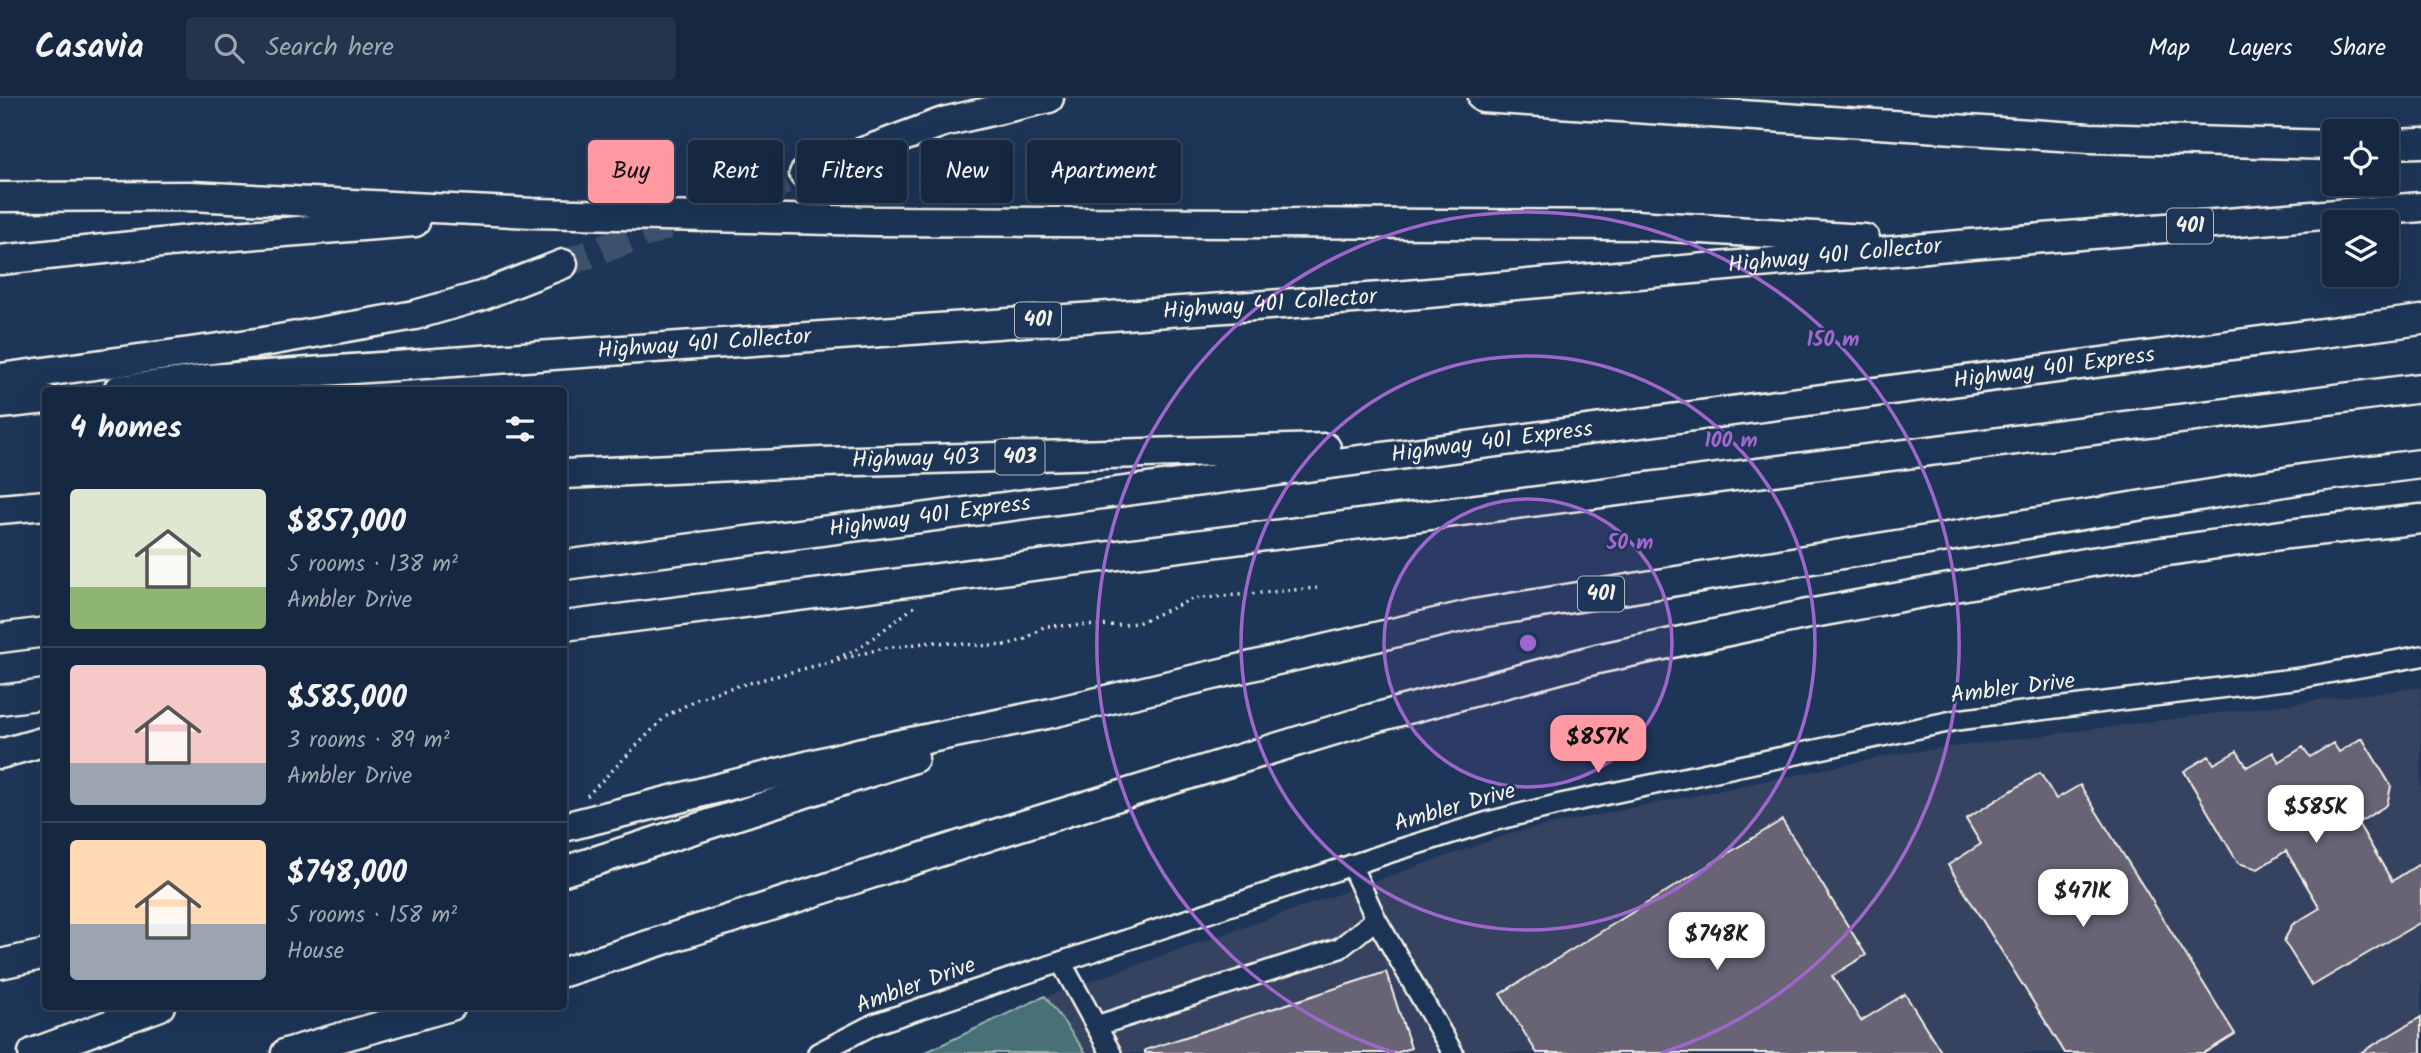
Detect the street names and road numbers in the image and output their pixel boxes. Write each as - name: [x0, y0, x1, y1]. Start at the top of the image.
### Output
- road number: 401: [2167, 208, 2213, 244]
- street label: Highway 401 Collector: [1726, 229, 1944, 284]
- street label: Highway 401 Collector: [1162, 279, 1379, 330]
- road number: 401: [1015, 302, 1061, 338]
- street label: Highway 401 Collector: [596, 319, 814, 370]
- street label: Highway 401 Express: [1951, 337, 2157, 400]
- street label: Highway 401 Express: [1389, 411, 1595, 474]
- street label: Highway 403: [851, 440, 980, 479]
- road number: 403: [996, 440, 1044, 474]
- street label: Highway 401 Express: [827, 486, 1033, 548]
- road number: 401: [1578, 576, 1624, 612]
- street label: Ambler Drive: [1949, 664, 2077, 714]
- street label: Ambler Drive: [1390, 773, 1520, 843]
- street label: Ambler Drive: [851, 948, 981, 1024]

